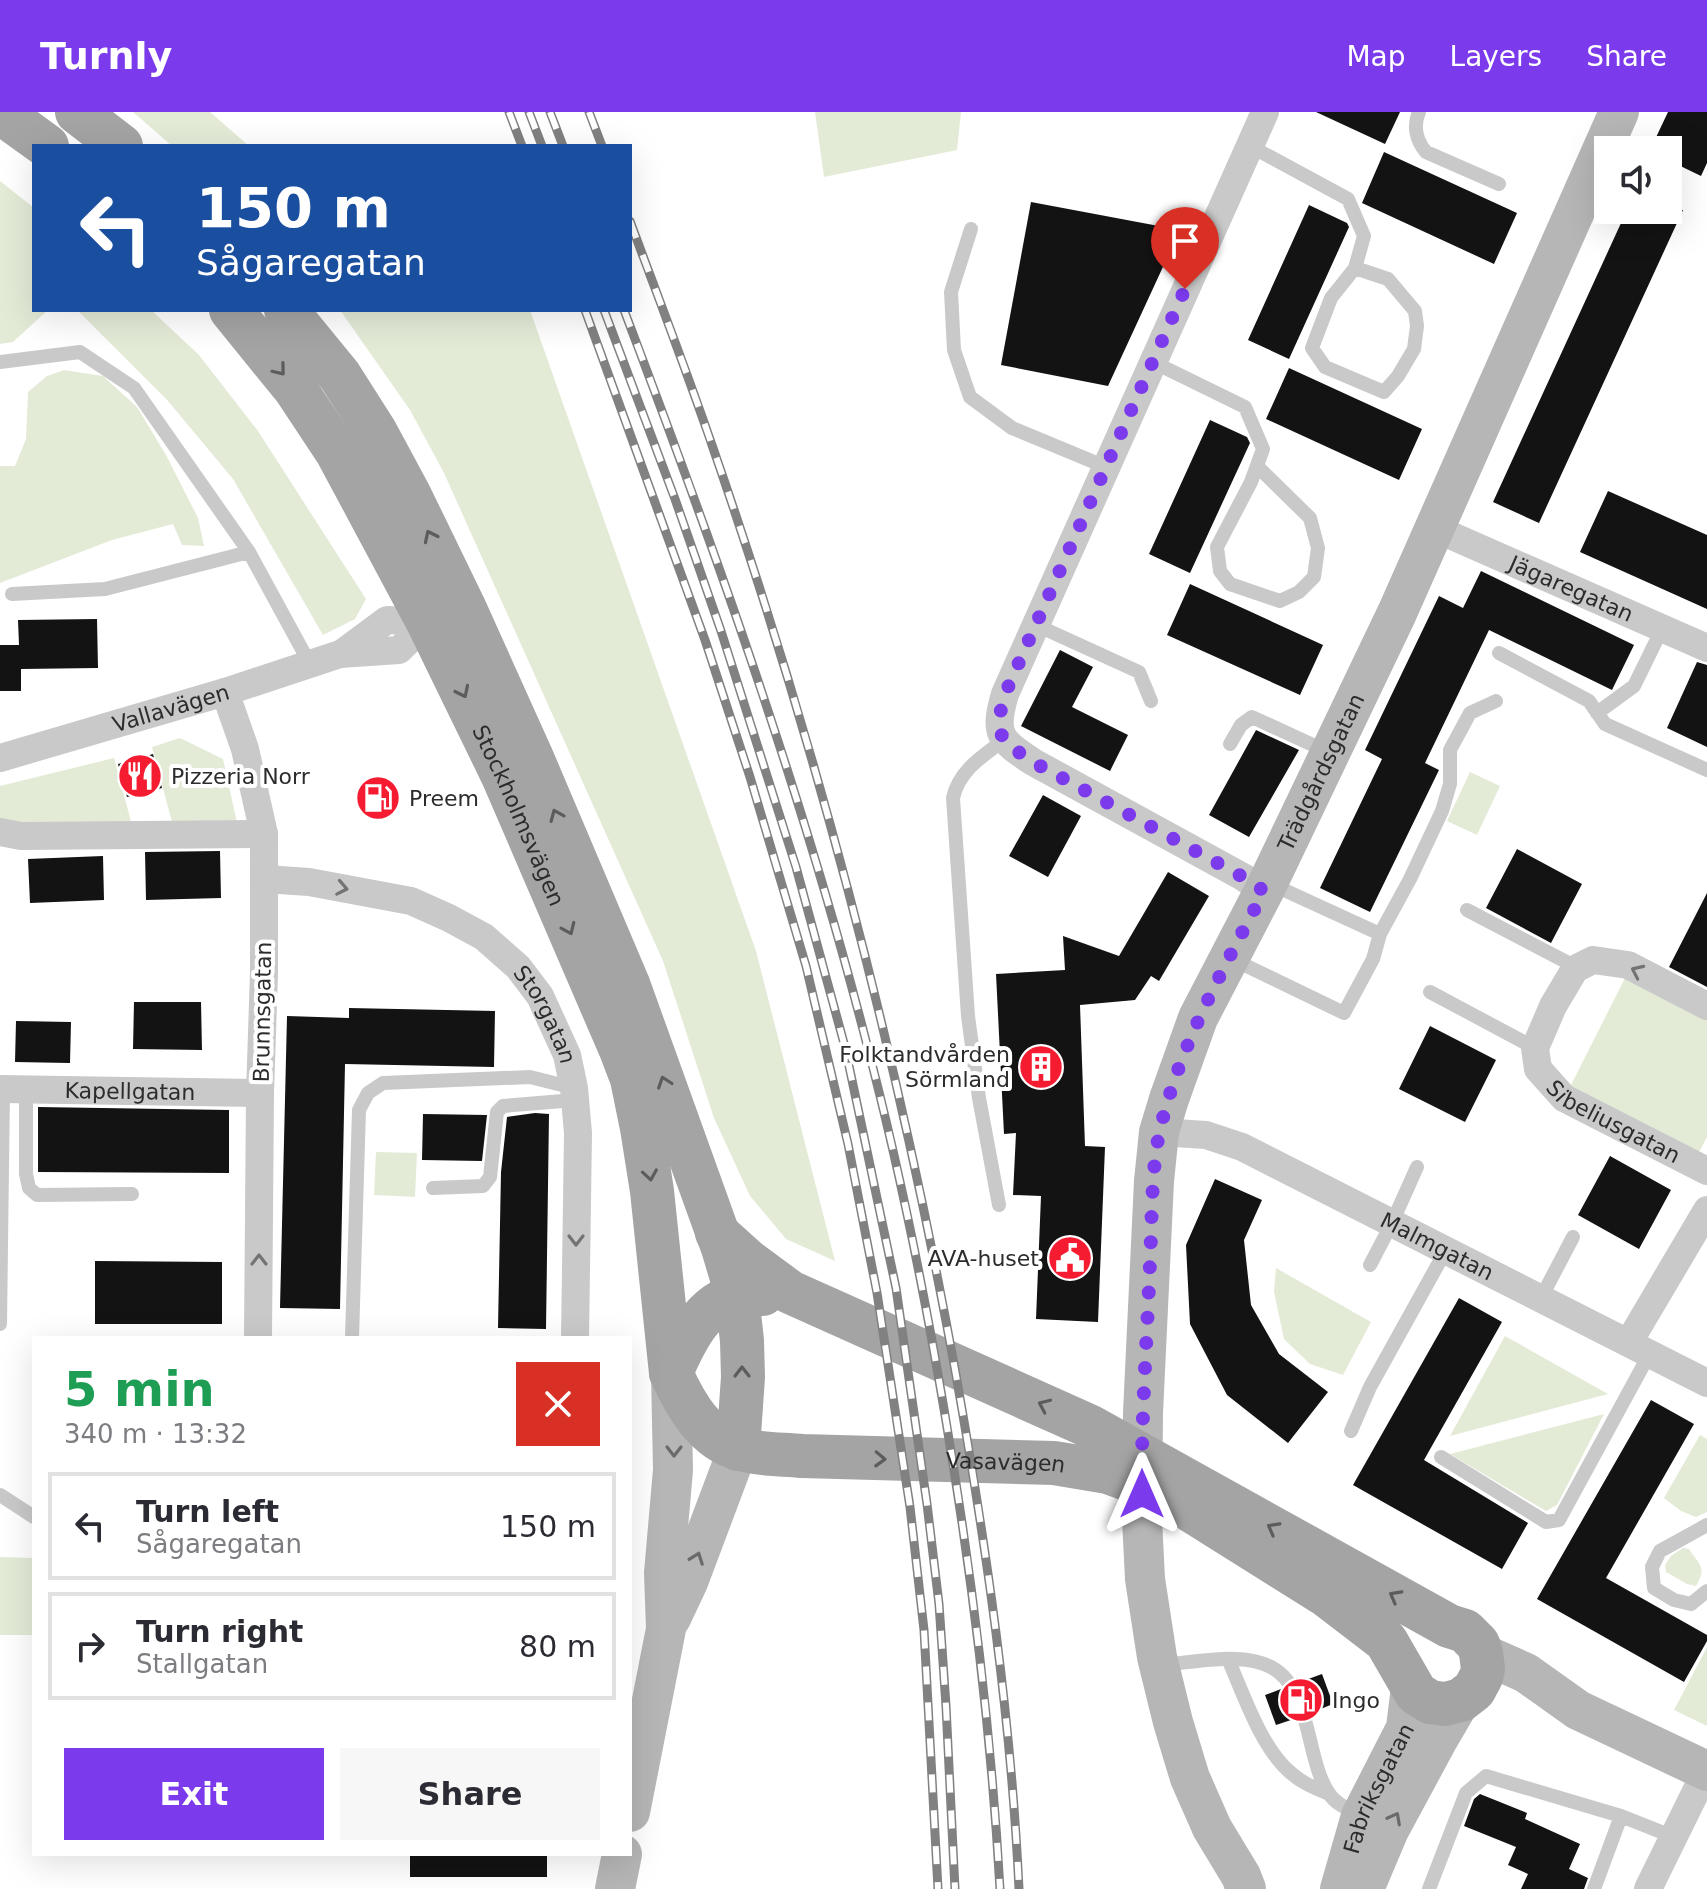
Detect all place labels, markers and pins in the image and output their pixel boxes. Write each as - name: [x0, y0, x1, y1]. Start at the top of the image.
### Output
- pin: [1151, 207, 1219, 289]
- restaurant icon: Pizzeria Norr: [116, 752, 164, 800]
- place label: Pizzeria Norr: [171, 764, 311, 789]
- fuel station icon: Preem: [354, 774, 402, 822]
- place label: Preem: [409, 786, 479, 811]
- place label: Folktandvården Sörmland: [839, 1042, 1010, 1092]
- building icon: Folktandvården Sörmland: [1017, 1043, 1065, 1091]
- public building icon: AVA-huset: [1046, 1234, 1094, 1282]
- place label: AVA-huset: [928, 1246, 1039, 1271]
- fuel station icon: Ingo: [1277, 1676, 1325, 1724]
- place label: Ingo: [1332, 1688, 1380, 1713]

